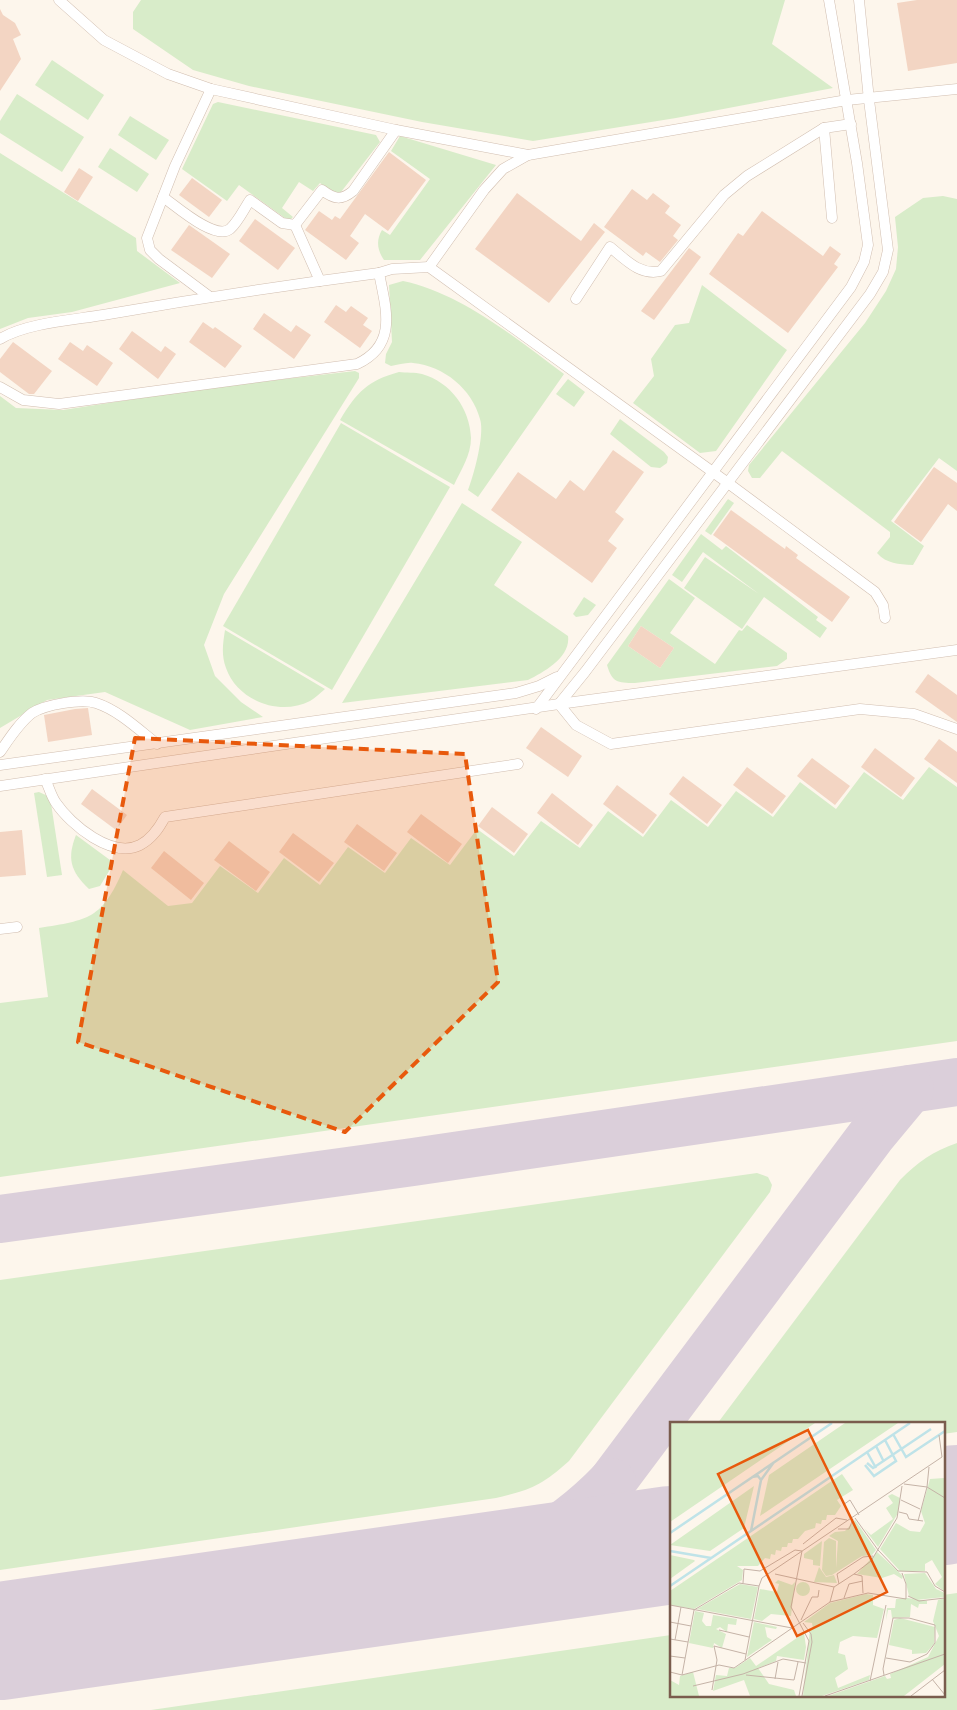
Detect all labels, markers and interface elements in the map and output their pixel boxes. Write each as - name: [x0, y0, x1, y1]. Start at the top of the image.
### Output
- inset map: [670, 1422, 944, 1698]

